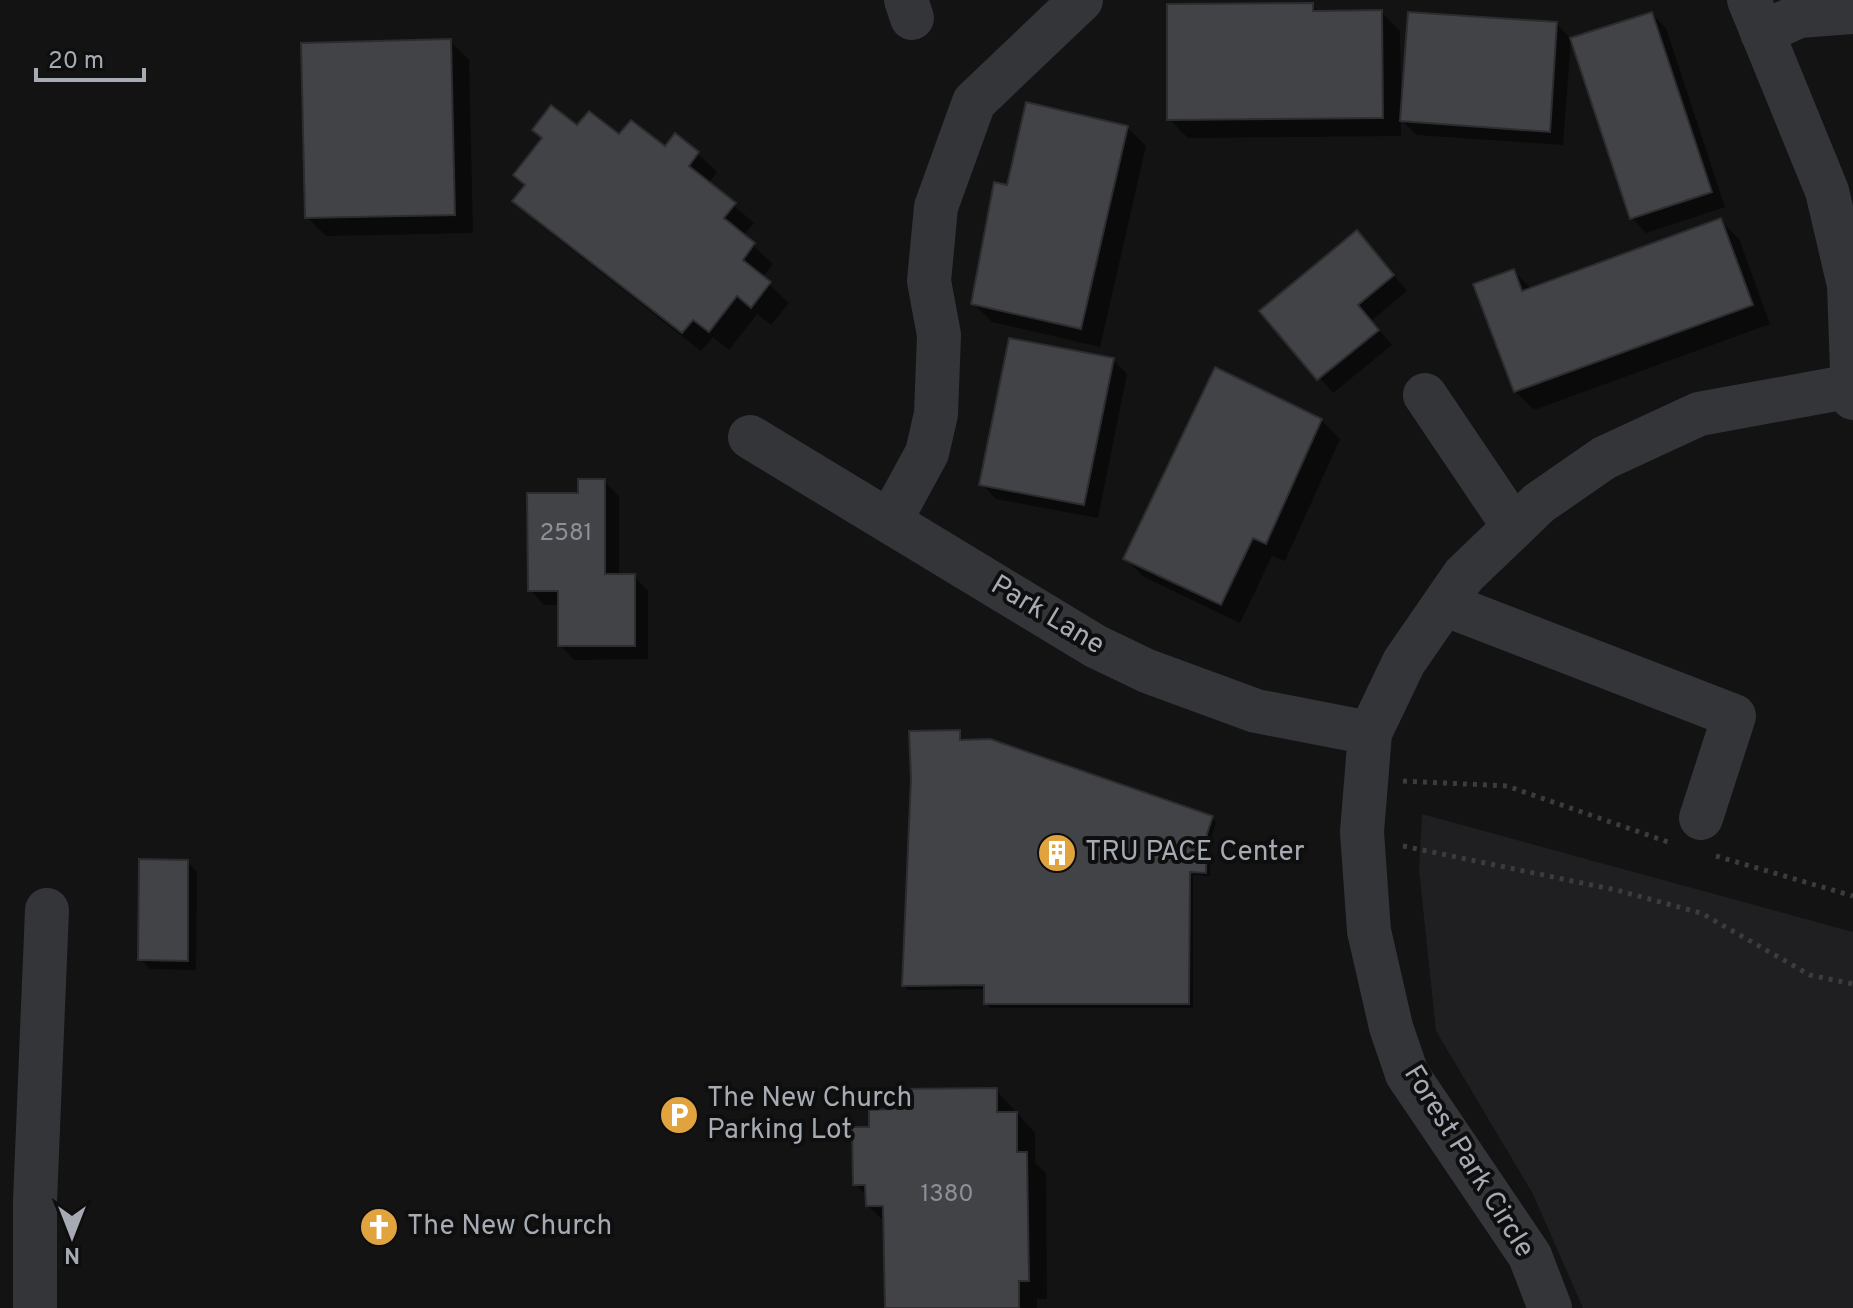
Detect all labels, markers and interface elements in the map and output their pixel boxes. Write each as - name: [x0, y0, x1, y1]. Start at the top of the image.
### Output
- scale bar: [36, 32, 144, 82]
- text: 20 m: [48, 47, 104, 77]
- house number: 2581: [539, 519, 593, 549]
- street label: Park Lane: [984, 568, 1110, 664]
- building icon: TRU PACE Center: [1036, 832, 1078, 874]
- place label: TRU PACE Center: [1085, 835, 1305, 871]
- street label: Forest Park Circle: [1394, 1059, 1542, 1265]
- place label: The New Church Parking Lot: [707, 1081, 912, 1149]
- parking icon: The New Church Parking Lot: [658, 1094, 700, 1136]
- house number: 1380: [920, 1180, 974, 1210]
- north arrow: [32, 1196, 112, 1276]
- church icon: The New Church: [358, 1206, 400, 1248]
- place label: The New Church: [407, 1209, 612, 1245]
- text: N: [64, 1240, 80, 1267]

